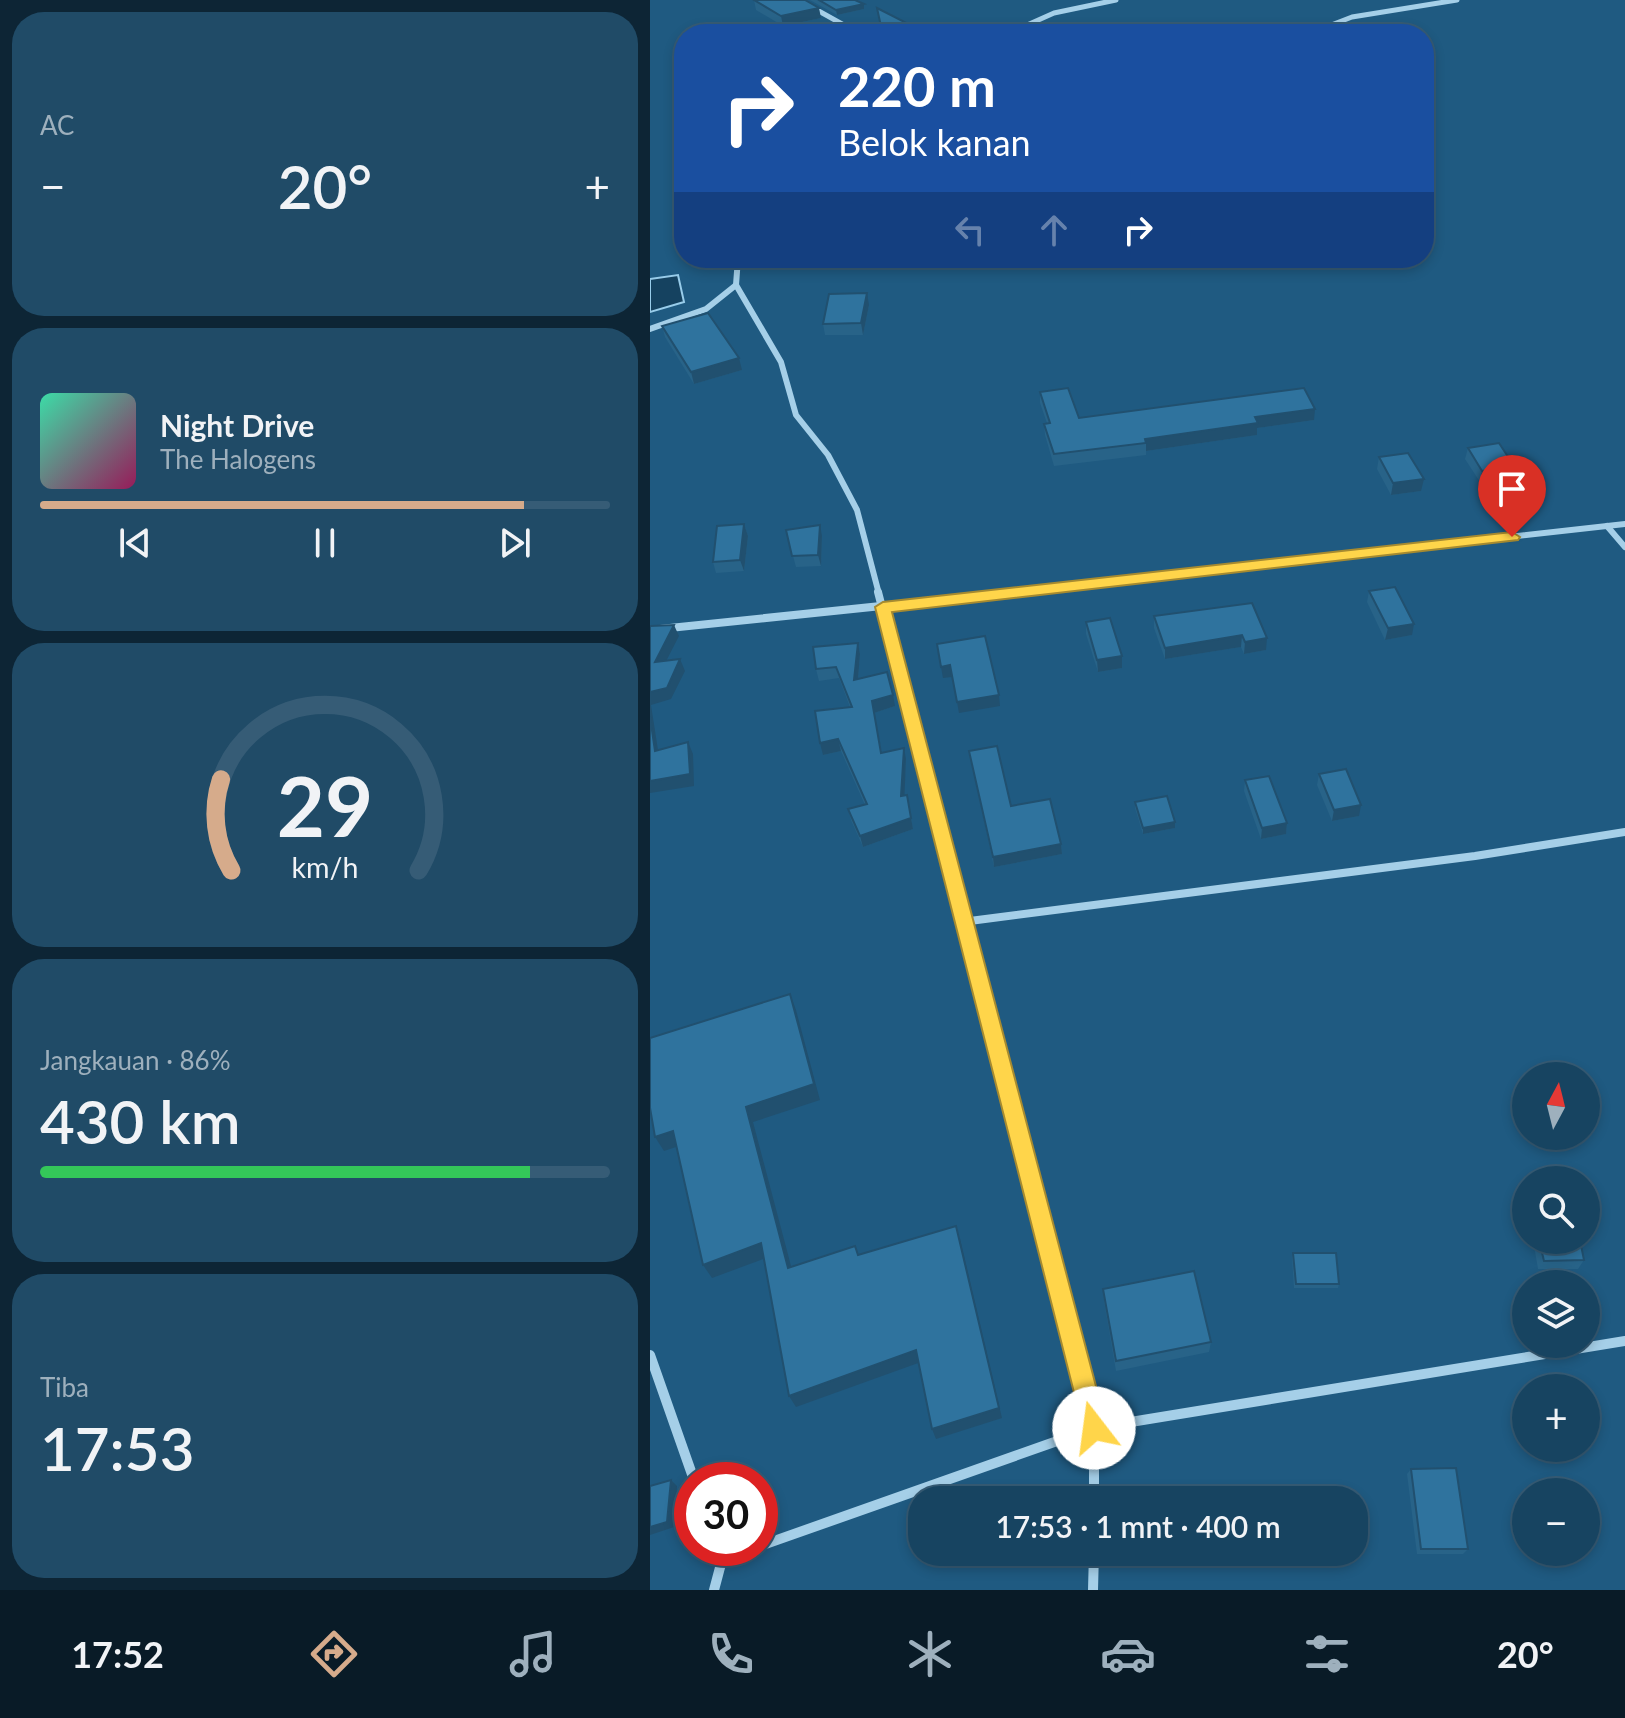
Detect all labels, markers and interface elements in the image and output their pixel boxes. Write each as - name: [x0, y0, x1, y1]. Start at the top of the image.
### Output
- text: 220 m: [838, 52, 996, 119]
- icon: right: [706, 56, 810, 160]
- text: AC: [40, 109, 75, 141]
- text: Belok kanan: [838, 120, 1031, 164]
- text: 20°: [278, 150, 372, 222]
- text: −: [40, 160, 66, 212]
- text: +: [584, 160, 610, 212]
- icon: left: [948, 208, 992, 252]
- icon: ahead: [1032, 208, 1076, 252]
- icon: right: [1116, 208, 1160, 252]
- text: Night Drive: [160, 407, 314, 443]
- text: The Halogens: [160, 443, 316, 475]
- pin: [1478, 455, 1546, 537]
- icon: arrive: [1490, 467, 1534, 511]
- icon: previous: [113, 521, 157, 565]
- icon: pause: [303, 521, 347, 565]
- icon: next: [493, 521, 537, 565]
- text: 29: [277, 755, 373, 855]
- text: km/h: [292, 850, 358, 884]
- text: Jangkauan · 86%: [40, 1044, 231, 1076]
- north arrow: [1512, 1062, 1600, 1150]
- map controls: [1512, 1062, 1600, 1566]
- text: 430 km: [40, 1085, 241, 1157]
- button: search: [1512, 1166, 1600, 1254]
- button: layers: [1512, 1270, 1600, 1358]
- text: Tiba: [40, 1371, 89, 1403]
- button: +: [1512, 1374, 1600, 1462]
- position arrow: [1052, 1386, 1136, 1470]
- text: 17:53: [40, 1412, 194, 1484]
- speed limit sign: 30: [674, 1462, 778, 1566]
- button: −: [1512, 1478, 1600, 1566]
- text: 17:53 · 1 mnt · 400 m: [995, 1508, 1281, 1544]
- icon: directions: [306, 1626, 362, 1682]
- icon: music: [505, 1626, 561, 1682]
- icon: phone: [703, 1626, 759, 1682]
- icon: climate: [902, 1626, 958, 1682]
- icon: car: [1100, 1626, 1156, 1682]
- icon: filters: [1299, 1626, 1355, 1682]
- text: 17:52: [71, 1632, 164, 1676]
- text: 20°: [1497, 1632, 1554, 1676]

